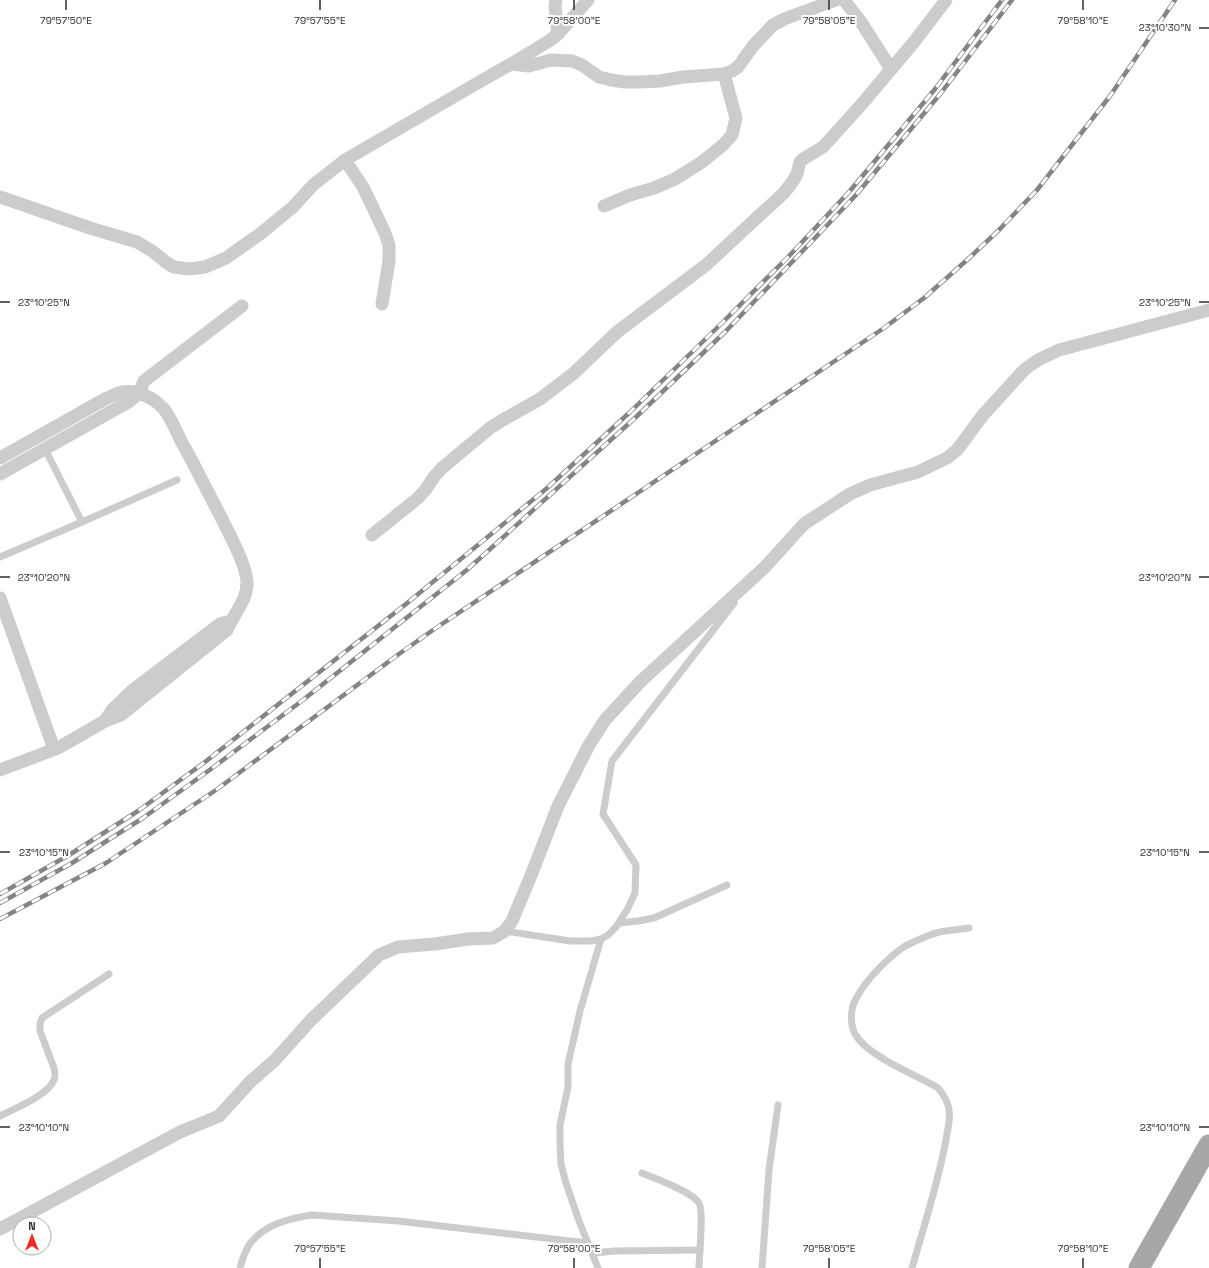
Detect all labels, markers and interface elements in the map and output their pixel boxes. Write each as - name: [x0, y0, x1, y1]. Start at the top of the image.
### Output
- text: 79°57'50"E: [40, 14, 92, 27]
- text: 79°57'55"E: [294, 14, 346, 27]
- text: 79°58'00"E: [548, 14, 601, 27]
- text: 79°58'05"E: [803, 14, 856, 27]
- text: 79°58'10"E: [1058, 14, 1109, 27]
- text: 23°10'30"N: [1139, 21, 1191, 34]
- text: 23°10'25"N: [18, 296, 70, 309]
- text: 23°10'25"N: [1139, 296, 1191, 309]
- text: 23°10'20"N: [18, 571, 70, 584]
- text: 23°10'20"N: [1139, 571, 1191, 584]
- text: 23°10'15"N: [19, 846, 69, 859]
- text: 23°10'15"N: [1140, 846, 1190, 859]
- text: 23°10'10"N: [19, 1121, 69, 1134]
- text: 23°10'10"N: [1140, 1121, 1190, 1134]
- north arrow: [12, 1216, 52, 1256]
- text: N: [28, 1219, 36, 1233]
- text: 79°57'55"E: [294, 1242, 346, 1255]
- text: 79°58'00"E: [548, 1242, 601, 1255]
- text: 79°58'05"E: [803, 1242, 856, 1255]
- text: 79°58'10"E: [1058, 1242, 1109, 1255]

